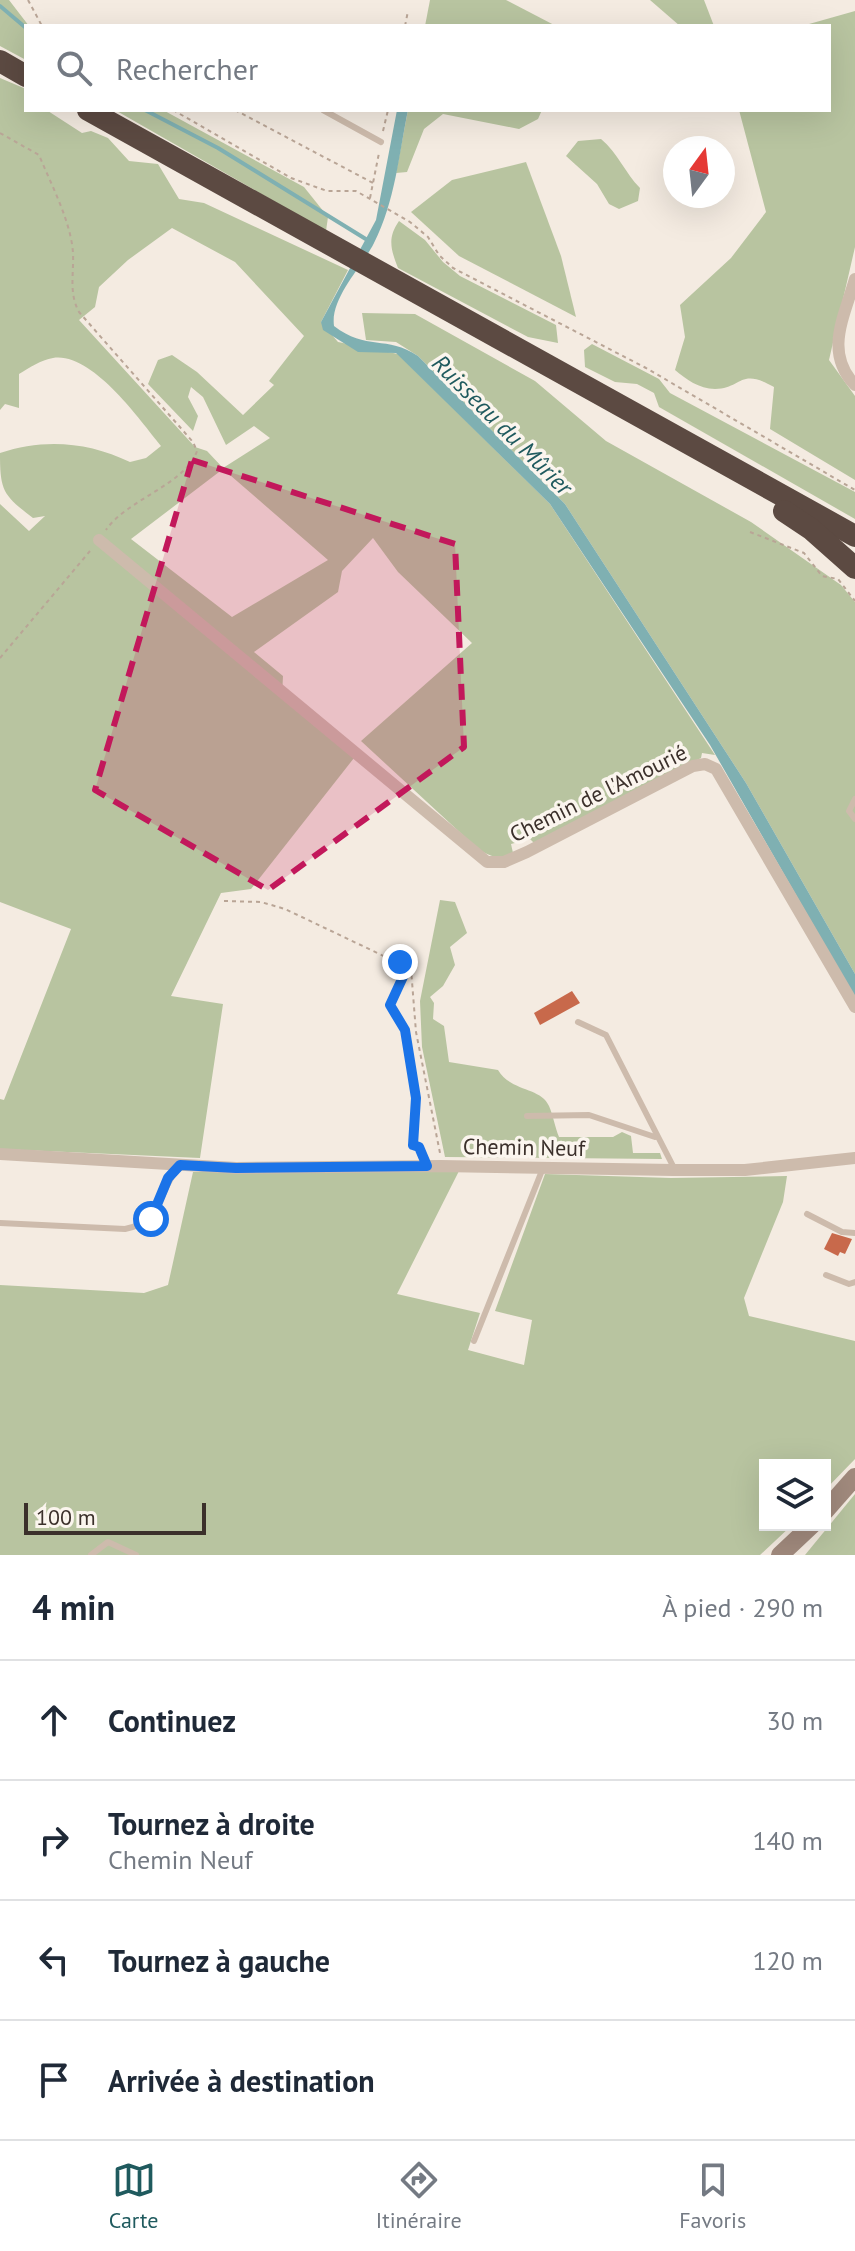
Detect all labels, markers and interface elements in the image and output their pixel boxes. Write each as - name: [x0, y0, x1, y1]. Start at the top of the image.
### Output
- search box: [24, 24, 831, 112]
- icon: search: [52, 46, 96, 90]
- text: Rechercher: [116, 49, 258, 88]
- north arrow: [663, 136, 735, 208]
- water label: Ruisseau du Mûrier: [425, 348, 581, 503]
- street label: Chemin de l'Amourié: [505, 738, 691, 848]
- route end: [382, 944, 418, 980]
- street label: Chemin Neuf: [463, 1132, 586, 1162]
- route start: [133, 1201, 169, 1237]
- map controls: [759, 1459, 831, 1531]
- button: layers: [759, 1459, 831, 1531]
- scale bar: [24, 1499, 206, 1535]
- text: 100 m: [36, 1503, 96, 1531]
- text: 4 min: [32, 1585, 115, 1629]
- text: À pied · 290 m: [662, 1591, 823, 1624]
- icon: ahead: [32, 1698, 76, 1742]
- text: Continuez: [108, 1701, 236, 1740]
- text: 30 m: [767, 1704, 823, 1737]
- text: Tournez à droite: [108, 1804, 315, 1843]
- icon: right: [32, 1818, 76, 1862]
- text: 140 m: [752, 1824, 823, 1857]
- text: Chemin Neuf: [108, 1843, 253, 1876]
- icon: left: [32, 1938, 76, 1982]
- text: Tournez à gauche: [108, 1941, 330, 1980]
- text: 120 m: [752, 1944, 823, 1977]
- icon: arrive: [32, 2058, 76, 2102]
- text: Arrivée à destination: [108, 2061, 375, 2100]
- tab: Carte: [109, 2158, 158, 2234]
- tab: Itinéraire: [376, 2158, 462, 2234]
- tab: Favoris: [679, 2158, 746, 2234]

